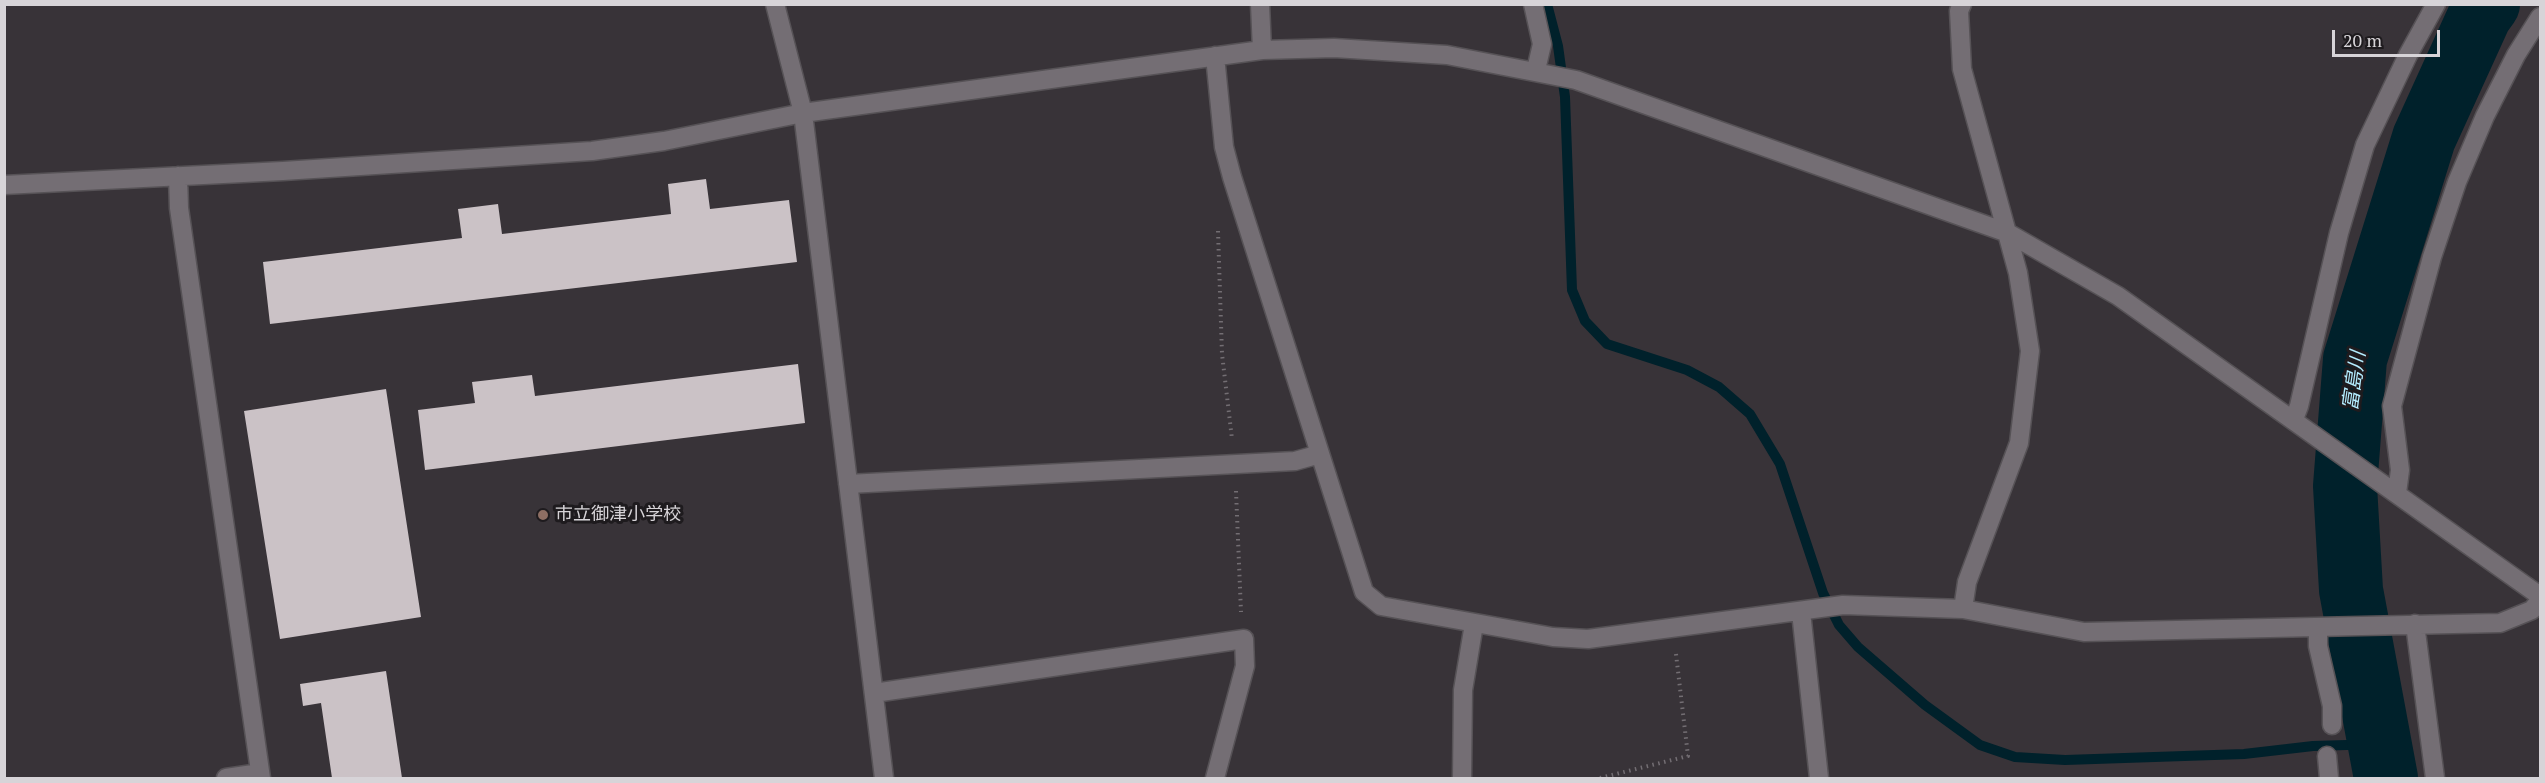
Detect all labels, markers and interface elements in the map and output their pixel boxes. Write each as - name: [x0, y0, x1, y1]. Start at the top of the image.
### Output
- scale bar: [2335, 18, 2443, 56]
- text: 20 m: [2343, 28, 2382, 52]
- water label: 富島川: [2339, 350, 2371, 412]
- place label: 市立御津小学校: [555, 504, 681, 526]
- marker: 市立御津小学校: [536, 508, 550, 522]

